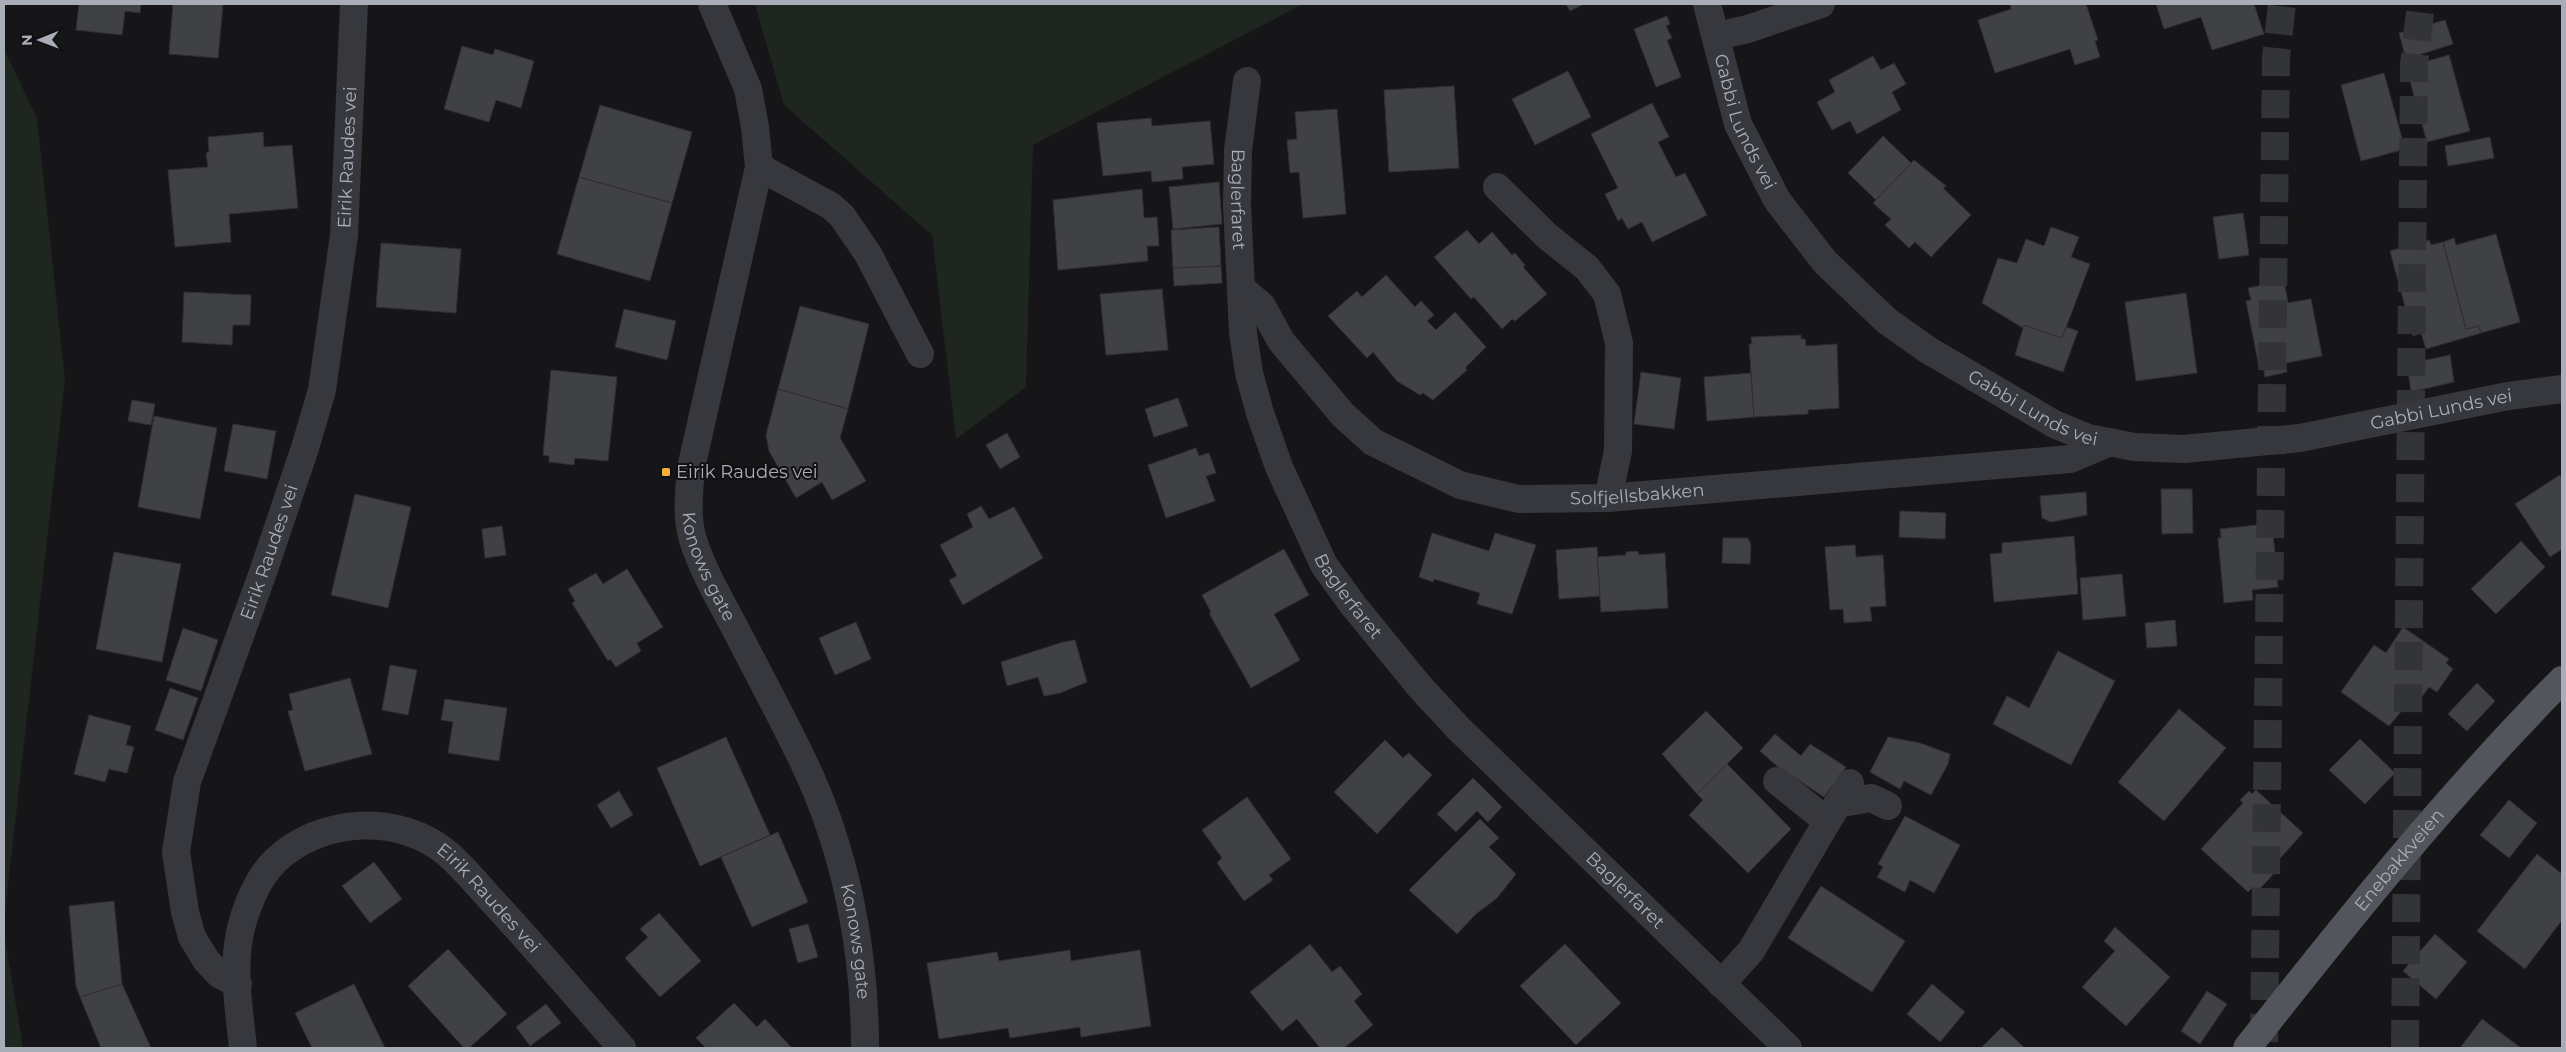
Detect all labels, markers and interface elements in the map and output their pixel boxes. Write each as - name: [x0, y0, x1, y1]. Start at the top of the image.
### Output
- north arrow: [15, 15, 65, 65]
- text: N: [18, 34, 36, 46]
- street label: Gabbi Lunds vei: [1709, 51, 1781, 193]
- street label: Eirik Raudes vei: [333, 86, 361, 229]
- street label: Baglerfaret: [1226, 149, 1250, 250]
- street label: Gabbi Lunds vei: [1964, 365, 2100, 451]
- street label: Gabbi Lunds vei: [2368, 385, 2513, 435]
- place label: Eirik Raudes vei: [676, 461, 818, 483]
- marker: Eirik Raudes vei: [660, 466, 672, 478]
- street label: Solfjellsbakken: [1570, 479, 1705, 509]
- street label: Eirik Raudes vei: [236, 482, 303, 623]
- street label: Konows gate: [678, 511, 740, 625]
- street label: Baglerfaret: [1309, 550, 1387, 643]
- street label: Enebakkveien: [2350, 804, 2449, 916]
- street label: Eirik Raudes vei: [433, 838, 545, 957]
- street label: Baglerfaret: [1581, 847, 1669, 933]
- street label: Konows gate: [836, 881, 874, 1000]

